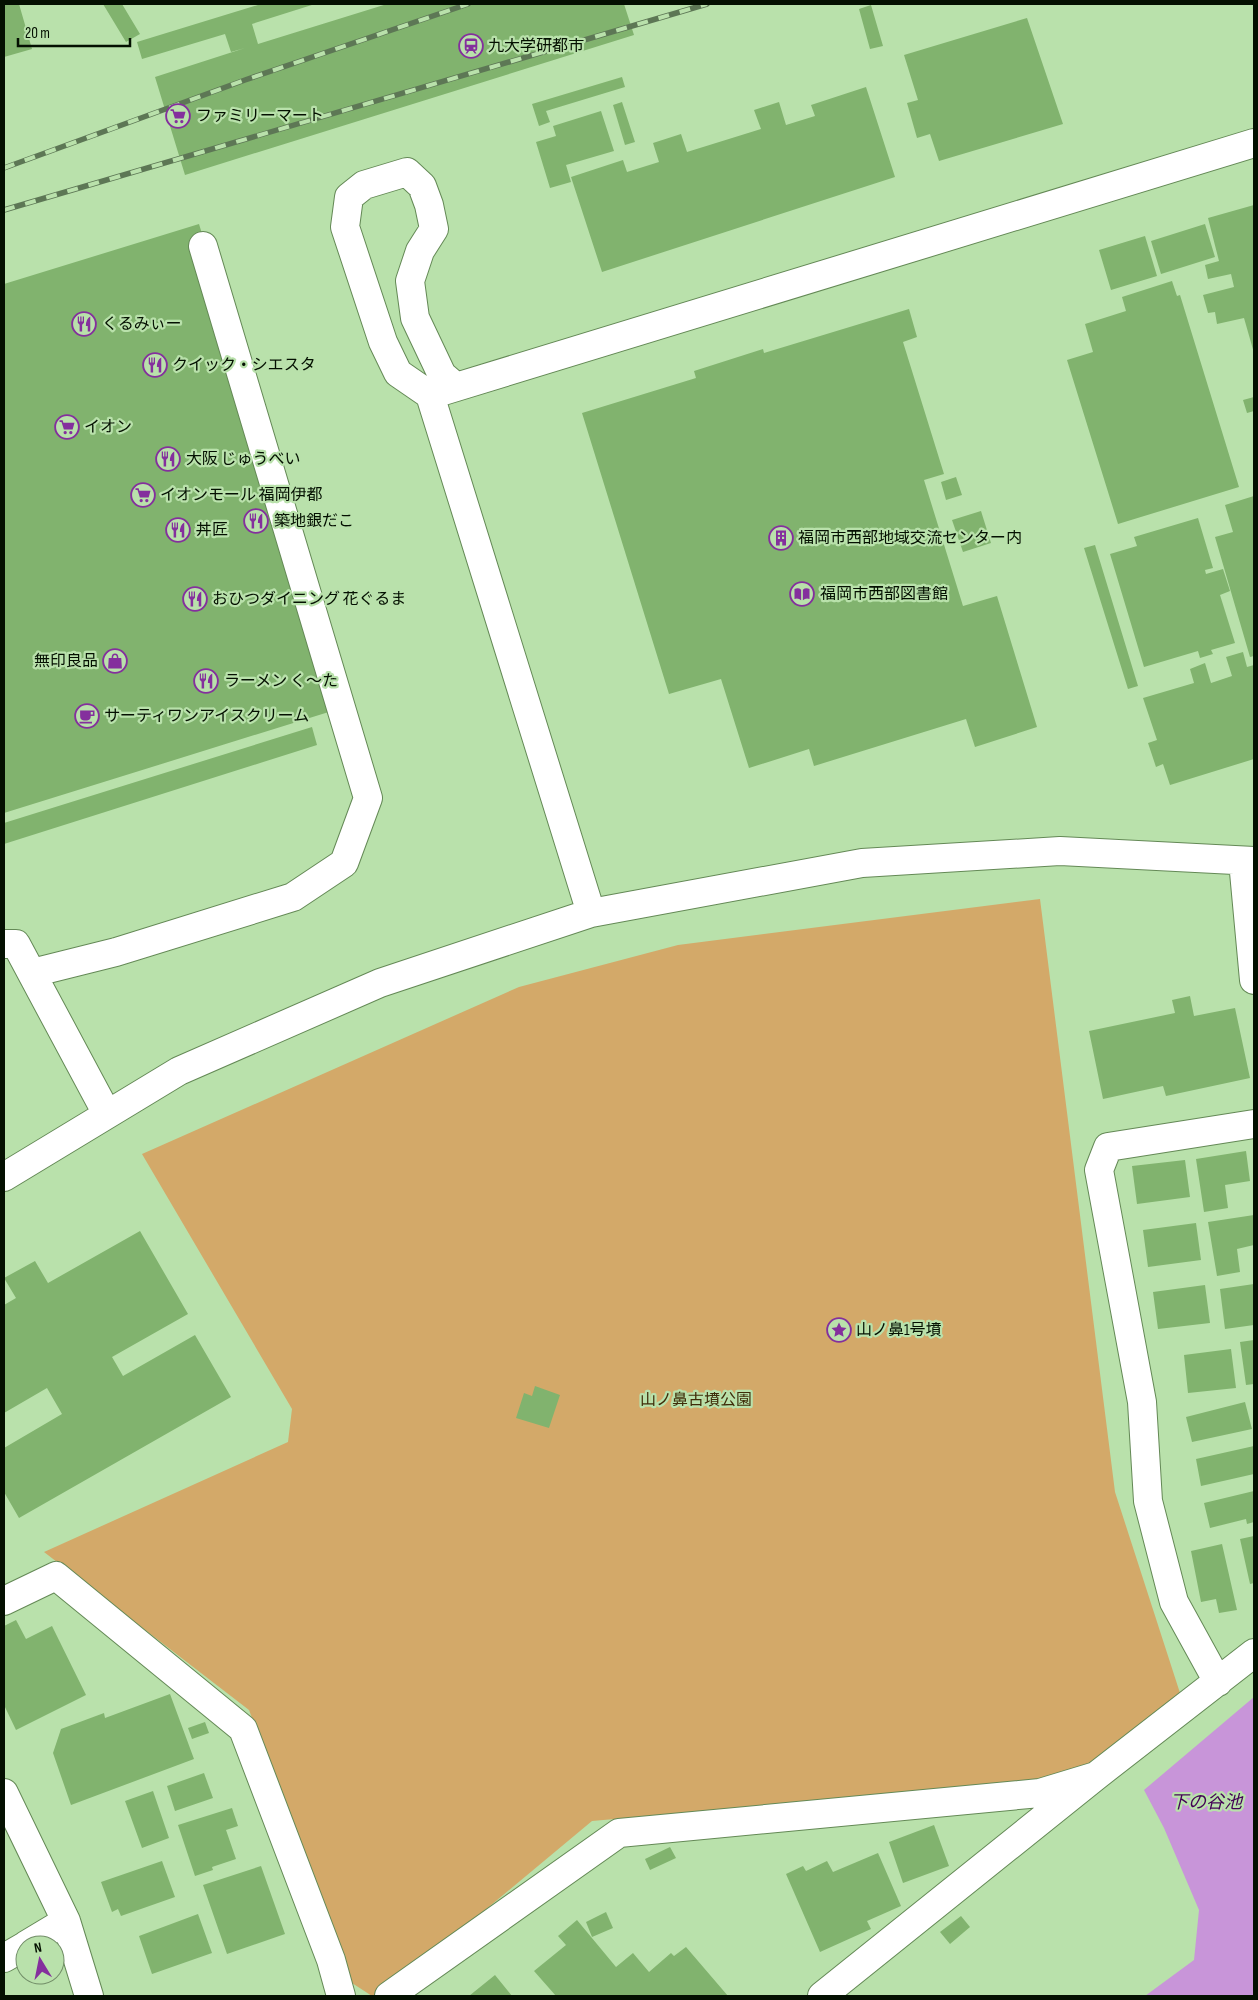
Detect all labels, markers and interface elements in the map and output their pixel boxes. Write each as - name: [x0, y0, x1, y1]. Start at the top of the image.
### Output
- scale bar: [18, 15, 130, 47]
- text: 20 m: [25, 24, 50, 43]
- station icon: 九大学研都市: [458, 33, 484, 59]
- place label: 九大学研都市: [488, 37, 584, 56]
- supermarket icon: ファミリーマート: [165, 103, 191, 129]
- place label: ファミリーマート: [196, 107, 324, 126]
- restaurant icon: くるみぃー: [71, 311, 97, 337]
- place label: くるみぃー: [102, 315, 182, 334]
- restaurant icon: クイック・シエスタ: [142, 352, 168, 378]
- place label: クイック・シエスタ: [172, 356, 316, 375]
- supermarket icon: イオン: [54, 414, 80, 440]
- place label: イオン: [84, 418, 132, 437]
- restaurant icon: 大阪 じゅうべい: [155, 446, 181, 472]
- place label: 大阪 じゅうべい: [186, 450, 301, 469]
- supermarket icon: イオンモール 福岡伊都: [130, 482, 156, 508]
- place label: イオンモール 福岡伊都: [160, 486, 323, 505]
- restaurant icon: 築地銀だこ: [243, 508, 269, 534]
- place label: 築地銀だこ: [274, 512, 354, 531]
- restaurant icon: 丼匠: [165, 517, 191, 543]
- place label: 丼匠: [196, 521, 228, 540]
- building icon: 福岡市西部地域交流センター内: [768, 525, 794, 551]
- place label: 福岡市西部地域交流センター内: [798, 529, 1022, 548]
- library icon: 福岡市西部図書館: [789, 581, 815, 607]
- place label: 福岡市西部図書館: [820, 585, 948, 604]
- restaurant icon: おひつダイニング 花ぐるま: [182, 586, 208, 612]
- place label: おひつダイニング 花ぐるま: [212, 590, 406, 609]
- shop icon: 無印良品: [102, 648, 128, 674]
- place label: 無印良品: [34, 652, 98, 671]
- restaurant icon: ラーメン く〜た: [193, 668, 219, 694]
- place label: ラーメン く〜た: [224, 672, 338, 691]
- cafe icon: サーティワンアイスクリーム: [74, 703, 100, 729]
- place label: サーティワンアイスクリーム: [104, 707, 309, 726]
- place icon: 山ノ鼻1号墳: [826, 1317, 852, 1343]
- place label: 山ノ鼻1号墳: [856, 1321, 942, 1340]
- park label: 山ノ鼻古墳公園: [640, 1391, 752, 1410]
- water label: 下の谷池: [1170, 1792, 1244, 1813]
- north arrow: [15, 1935, 65, 1985]
- text: N: [33, 1939, 43, 1957]

